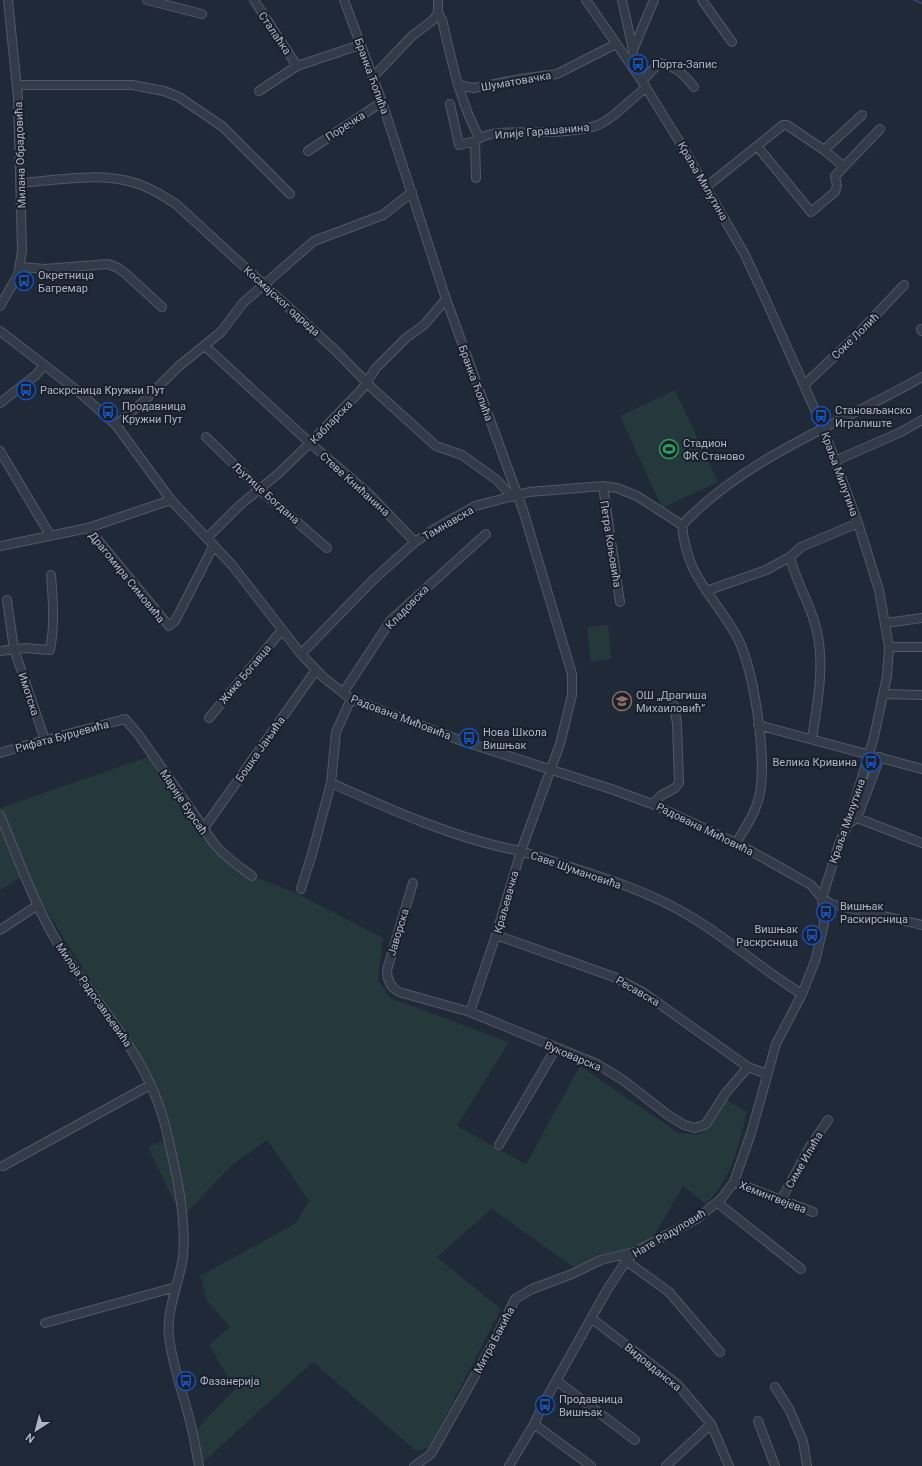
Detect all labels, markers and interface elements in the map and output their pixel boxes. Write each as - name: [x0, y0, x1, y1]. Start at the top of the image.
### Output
- street label: Сталаћка: [256, 9, 294, 57]
- street label: Бранка Ћопића: [352, 36, 391, 116]
- bus stop icon: Порта-Запис: [627, 53, 649, 75]
- place label: Порта-Запис: [652, 58, 717, 71]
- street label: Шуматовачка: [480, 69, 552, 94]
- street label: Милана Обрадовића: [12, 101, 29, 209]
- street label: Поречка: [323, 109, 367, 144]
- street label: Илије Гарашанина: [494, 121, 590, 142]
- street label: Краља Милутина: [675, 140, 730, 223]
- street label: Космајског одреда: [241, 264, 322, 339]
- place label: Окретница Багремар: [38, 269, 94, 295]
- bus stop icon: Окретница Багремар: [13, 270, 35, 292]
- street label: Соке Лолић: [829, 311, 882, 362]
- street label: Бранка Ћопића: [456, 343, 495, 423]
- bus stop icon: Раскрсница Кружни Пут: [15, 379, 37, 401]
- place label: Раскрсница Кружни Пут: [40, 384, 166, 397]
- street label: Кабларска: [307, 398, 355, 447]
- place label: Продавница Кружни Пут: [122, 400, 186, 426]
- bus stop icon: Продавница Кружни Пут: [97, 401, 119, 423]
- place label: Становљанско Игралиште: [835, 404, 912, 430]
- bus stop icon: Становљанско Игралиште: [810, 405, 832, 427]
- street label: Краља Милутина: [818, 430, 861, 518]
- place label: Стадион ФК Станово: [683, 437, 745, 463]
- sports icon: Стадион ФК Станово: [658, 438, 680, 460]
- street label: Стеве Книћанина: [317, 450, 392, 519]
- street label: Љутице Богдана: [229, 460, 302, 527]
- street label: Петра Коњовића: [597, 500, 624, 588]
- street label: Тамнавска: [421, 504, 476, 543]
- street label: Драгомира Симовића: [86, 529, 167, 625]
- street label: Кладовска: [383, 583, 432, 632]
- street label: Жике Богавца: [217, 642, 274, 707]
- street label: Имотска: [15, 671, 42, 717]
- place label: ОШ „Драгиша Михаиловић”: [636, 689, 707, 715]
- school or university icon: ОШ „Драгиша Михаиловић”: [611, 690, 633, 712]
- street label: Радована Мићовића: [349, 692, 453, 743]
- street label: Бошка Јањића: [233, 714, 288, 785]
- street label: Рифата Бурџевића: [14, 718, 110, 755]
- place label: Нова Школа Вишњак: [483, 726, 547, 752]
- bus stop icon: Нова Школа Вишњак: [458, 727, 480, 749]
- bus stop icon: Велика Кривина: [860, 751, 882, 773]
- place label: Велика Кривина: [773, 756, 857, 769]
- street label: Марије Бурсаћ: [157, 767, 210, 837]
- street label: Краља Милутина: [827, 777, 868, 865]
- street label: Радована Мићовића: [654, 800, 755, 859]
- street label: Саве Шумановића: [529, 849, 623, 892]
- street label: Краљевачка: [491, 869, 522, 935]
- place label: Вишњак Раскирсница: [840, 900, 908, 926]
- bus stop icon: Вишњак Раскирсница: [815, 901, 837, 923]
- street label: Јаворска: [385, 907, 412, 957]
- place label: Вишњак Раскрсница: [736, 923, 798, 949]
- bus stop icon: Вишњак Раскрсница: [801, 924, 823, 946]
- street label: Милоја Радосављевића: [53, 941, 134, 1050]
- street label: Ресавска: [614, 974, 662, 1009]
- street label: Вуковарска: [543, 1039, 603, 1074]
- street label: Симе Илића: [783, 1130, 826, 1191]
- street label: Хемингвејева: [737, 1179, 808, 1216]
- street label: Нате Радуловић: [630, 1206, 708, 1260]
- street label: Митра Бакића: [471, 1305, 517, 1376]
- street label: Видовданска: [622, 1341, 684, 1394]
- bus stop icon: Фазанерија: [175, 1370, 197, 1392]
- place label: Фазанерија: [200, 1375, 259, 1388]
- place label: Продавница Вишњак: [559, 1393, 623, 1419]
- bus stop icon: Продавница Вишњак: [534, 1394, 556, 1416]
- north arrow: [16, 1410, 56, 1450]
- text: N: [23, 1430, 37, 1445]

